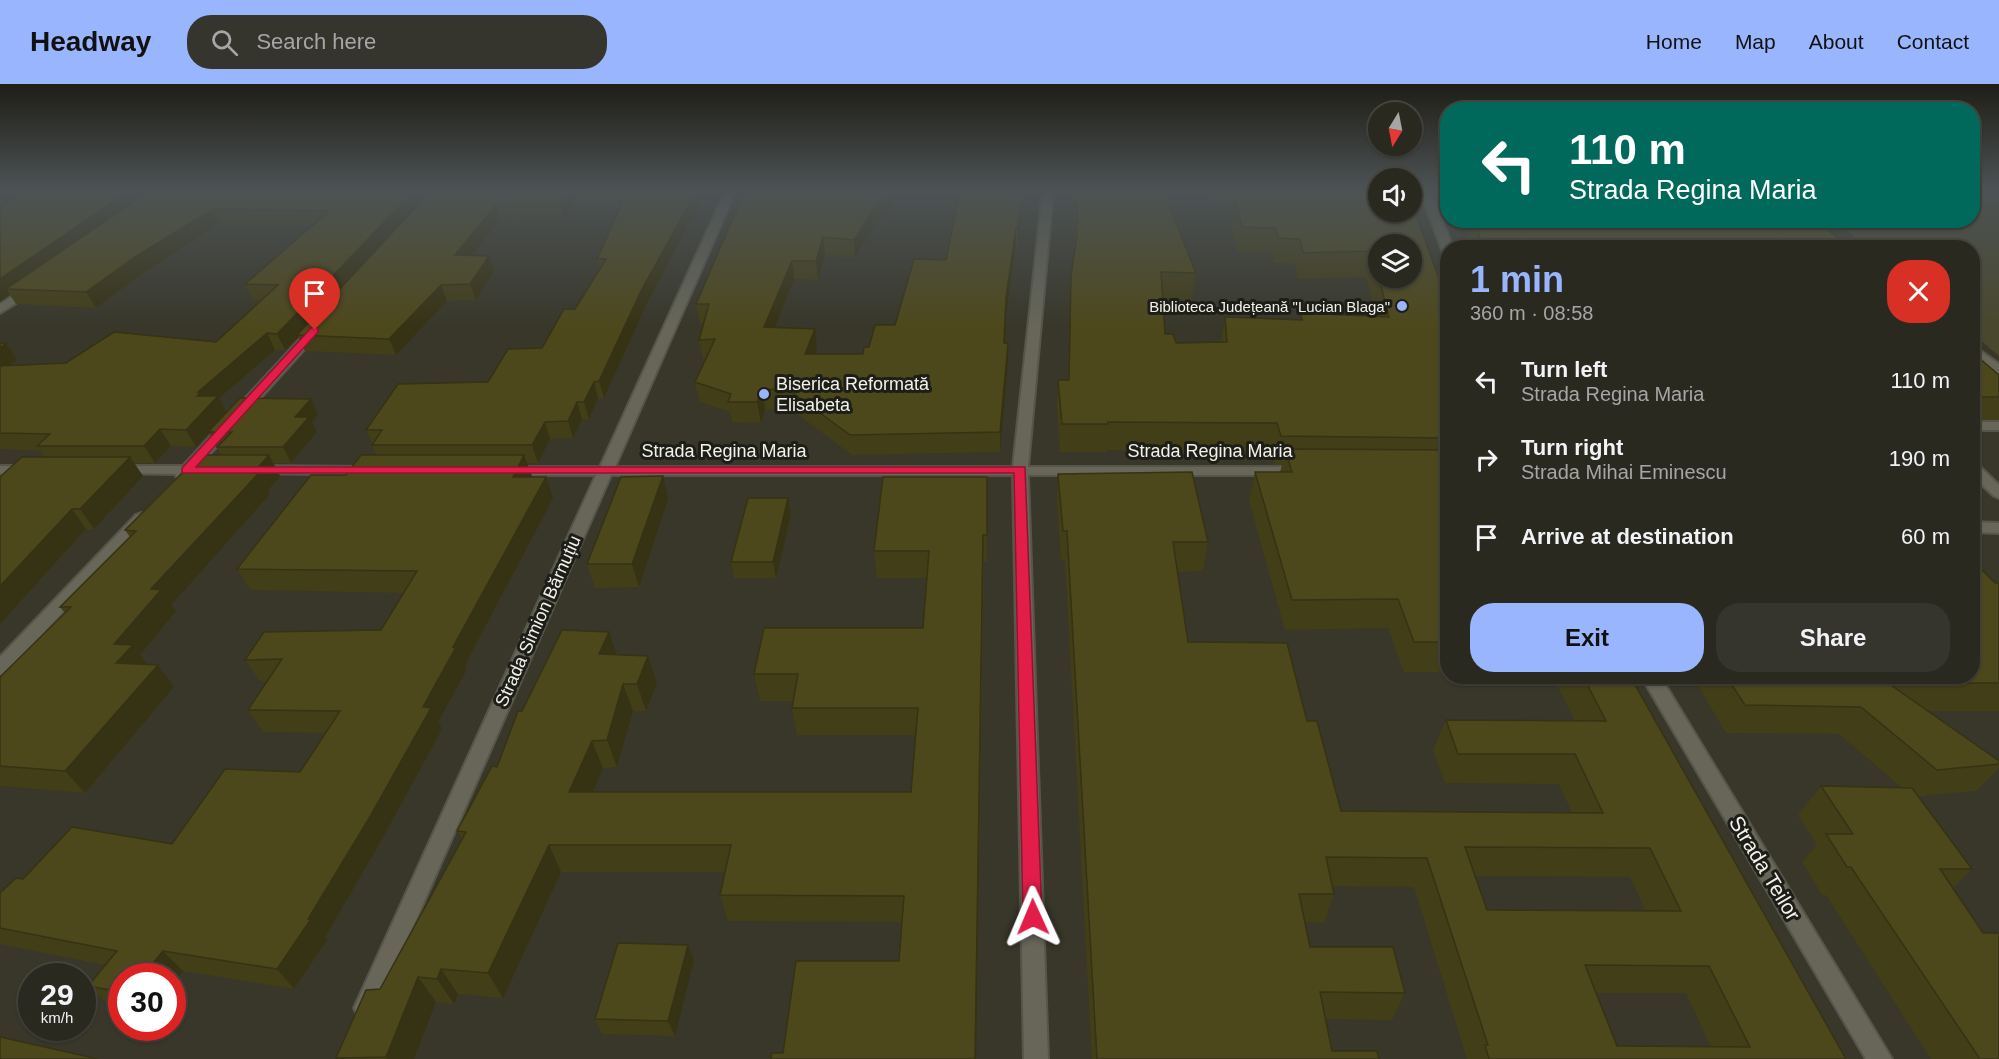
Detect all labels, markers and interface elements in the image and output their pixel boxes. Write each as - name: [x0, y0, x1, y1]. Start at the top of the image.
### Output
- search box: [187, 15, 607, 69]
- text: Headway: [30, 26, 151, 57]
- icon: search: [208, 26, 241, 59]
- text: Search here: [256, 29, 376, 54]
- text: Home: [1646, 30, 1702, 53]
- text: Map: [1735, 30, 1776, 53]
- text: About: [1809, 30, 1864, 53]
- text: Contact: [1897, 30, 1969, 53]
- north arrow: [1368, 102, 1422, 156]
- map controls: [1368, 102, 1422, 288]
- icon: left: [1470, 126, 1548, 204]
- text: 110 m: [1569, 126, 1686, 173]
- button: sound: [1368, 168, 1422, 222]
- text: Strada Regina Maria: [1569, 175, 1817, 205]
- button: layers: [1368, 234, 1422, 288]
- text: 1 min: [1470, 259, 1564, 300]
- button: close: [1887, 260, 1950, 323]
- pin: [289, 268, 340, 330]
- icon: arrive: [298, 277, 331, 310]
- place label: Biblioteca Județeană "Lucian Blaga": [1149, 298, 1390, 315]
- marker: Biblioteca Județeană "Lucian Blaga": [1395, 299, 1409, 313]
- text: 360 m · 08:58: [1470, 302, 1593, 324]
- text: Turn left: [1521, 357, 1607, 382]
- icon: left: [1470, 365, 1503, 398]
- text: 110 m: [1890, 368, 1950, 393]
- place label: Biserica Reformată Elisabeta: [776, 374, 930, 415]
- text: Strada Regina Maria: [1521, 383, 1704, 405]
- marker: Biserica Reformată Elisabeta: [757, 387, 771, 401]
- text: Turn right: [1521, 435, 1623, 460]
- street label: Strada Regina Maria: [641, 441, 808, 461]
- street label: Strada Regina Maria: [1127, 441, 1294, 461]
- icon: right: [1470, 443, 1503, 476]
- text: 190 m: [1889, 446, 1950, 471]
- text: Strada Mihai Eminescu: [1521, 461, 1727, 483]
- icon: arrive: [1470, 521, 1503, 554]
- text: Arrive at destination: [1521, 524, 1734, 549]
- text: 60 m: [1901, 524, 1950, 549]
- street label: Strada Simion Bărnuțiu: [491, 532, 585, 710]
- button: Exit: [1470, 603, 1704, 672]
- button: Share: [1716, 603, 1950, 672]
- street label: Strada Teilor: [1725, 812, 1805, 924]
- position arrow: [1001, 885, 1065, 949]
- speed limit sign: 30: [108, 963, 186, 1041]
- text: 29: [40, 978, 74, 1011]
- text: km/h: [41, 1009, 73, 1026]

